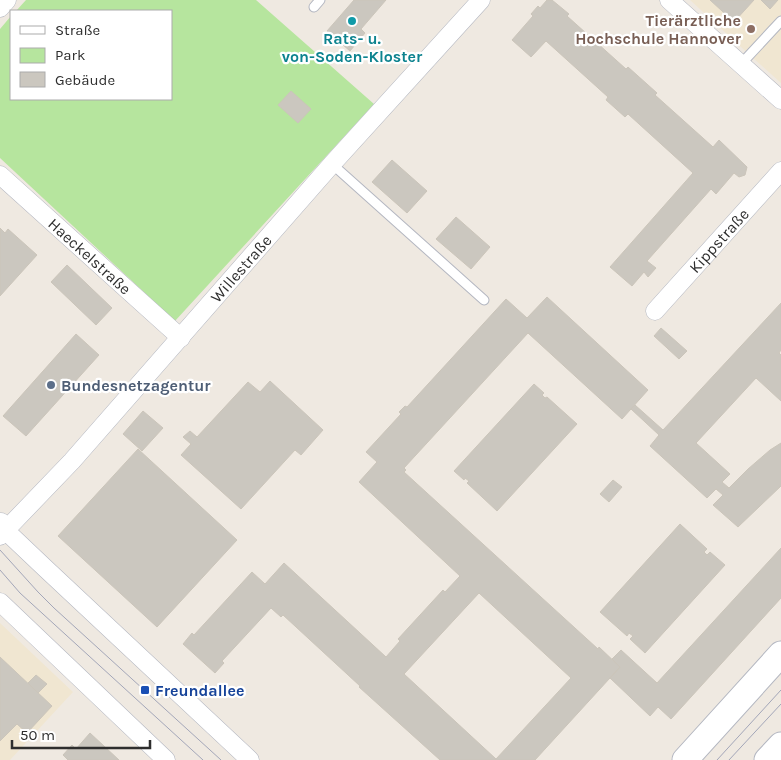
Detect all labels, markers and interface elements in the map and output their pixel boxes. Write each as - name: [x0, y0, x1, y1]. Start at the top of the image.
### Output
- legend: [10, 10, 172, 100]
- place label: Tierärztliche Hochschule Hannover: [575, 11, 742, 48]
- marker: Rats- u. von-Soden-Kloster: [346, 15, 358, 27]
- text: Straße: [55, 21, 100, 39]
- marker: Tierärztliche Hochschule Hannover: [745, 23, 757, 35]
- place label: Rats- u. von-Soden-Kloster: [282, 29, 423, 66]
- text: Park: [55, 46, 85, 64]
- text: Gebäude: [55, 71, 115, 89]
- street label: Kippstraße: [685, 204, 752, 277]
- street label: Haeckelstraße: [45, 214, 135, 298]
- street label: Willestraße: [206, 231, 275, 306]
- place label: Bundesnetzagentur: [61, 376, 211, 395]
- marker: Bundesnetzagentur: [45, 379, 57, 391]
- place label: Freundallee: [155, 681, 244, 700]
- marker: Freundallee: [139, 684, 151, 696]
- scale bar: [12, 718, 150, 750]
- text: 50 m: [20, 726, 55, 744]

